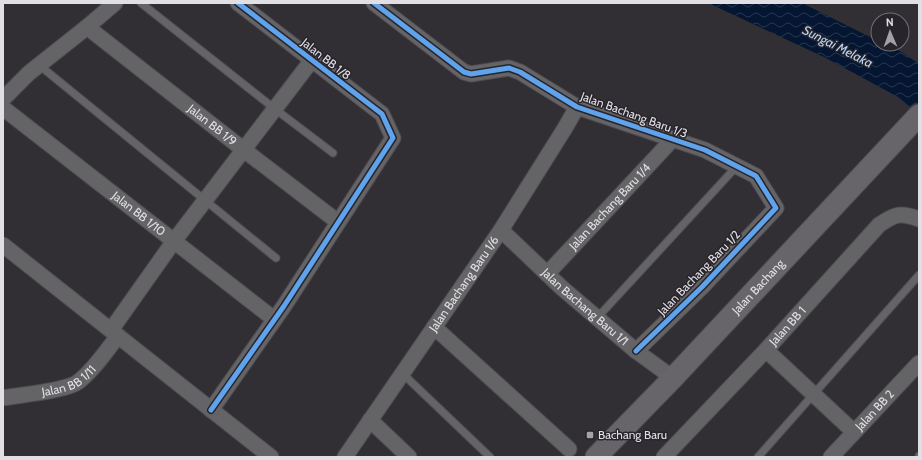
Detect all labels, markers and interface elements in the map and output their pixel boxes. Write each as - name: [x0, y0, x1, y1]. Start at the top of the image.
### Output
- north arrow: [870, 12, 910, 52]
- text: N: [886, 15, 894, 29]
- water label: Sungai Melaka: [800, 21, 876, 71]
- street label: Jalan BB 1/8: [298, 34, 354, 83]
- street label: Jalan Bachang Baru 1/3: [578, 88, 690, 141]
- street label: Jalan BB 1/9: [184, 100, 240, 149]
- street label: Jalan Bachang Baru 1/4: [565, 160, 653, 253]
- street label: Jalan BB 1/10: [108, 187, 169, 239]
- street label: Jalan Bachang Baru 1/2: [653, 227, 743, 319]
- street label: Jalan Bachang Baru 1/6: [425, 233, 502, 335]
- street label: Jalan Bachang: [728, 255, 788, 318]
- street label: Jalan Bachang Baru 1/1: [538, 264, 632, 348]
- street label: Jalan BB 1: [765, 303, 809, 349]
- street label: Jalan BB 1/11: [40, 362, 99, 399]
- street label: Jalan BB 2: [851, 387, 897, 434]
- place label: Bachang Baru: [598, 427, 667, 442]
- marker: Bachang Baru: [585, 430, 595, 440]

